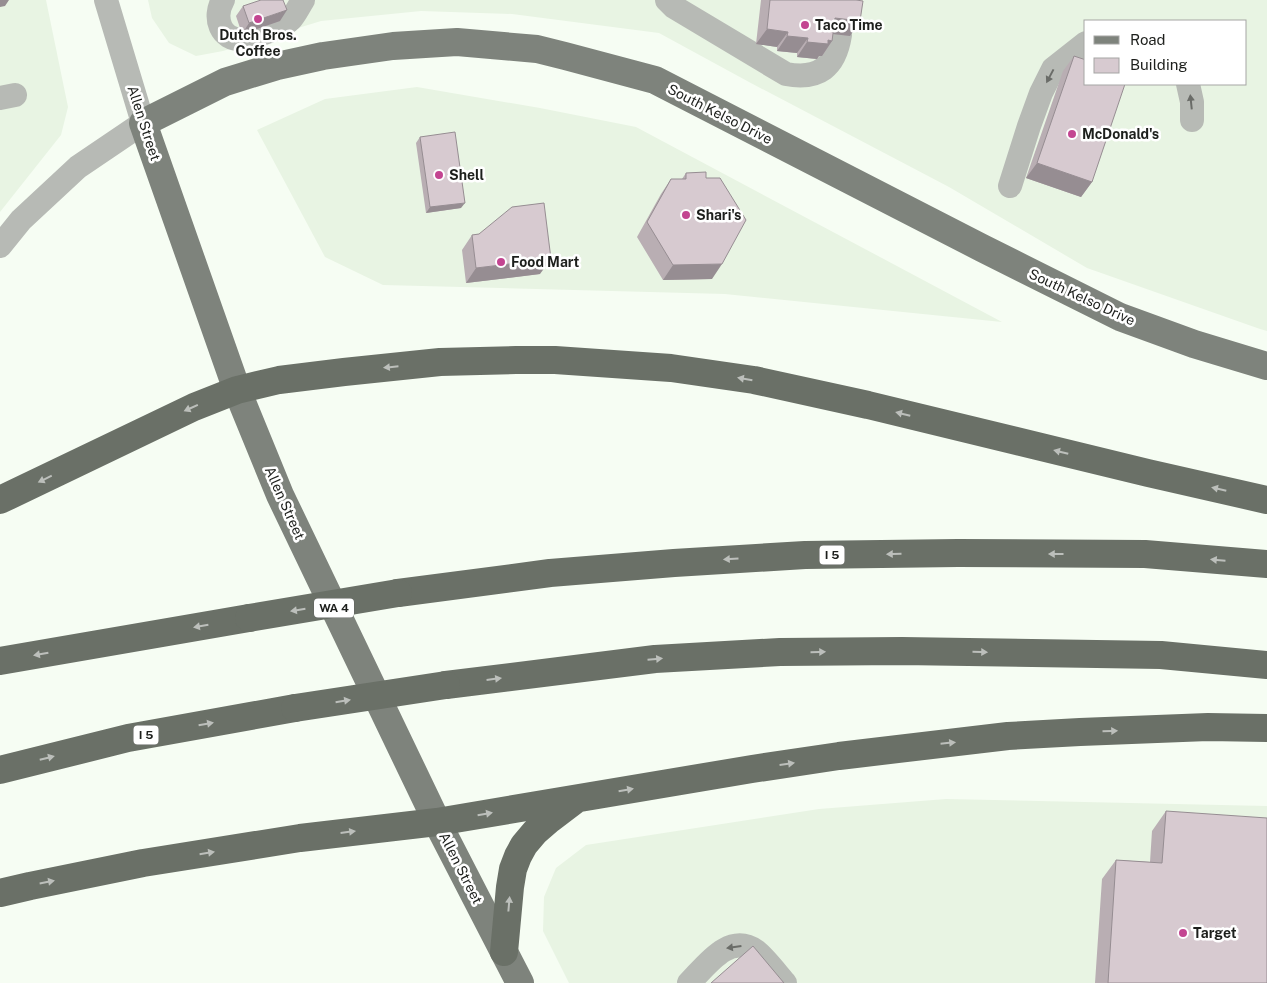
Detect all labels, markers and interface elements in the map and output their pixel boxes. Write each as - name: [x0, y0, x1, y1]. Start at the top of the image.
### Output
- marker: Dutch Bros. Coffee: [252, 13, 264, 25]
- place label: Taco Time: [815, 17, 883, 33]
- marker: Taco Time: [799, 19, 811, 31]
- legend: [1084, 20, 1247, 85]
- place label: Dutch Bros. Coffee: [219, 27, 297, 59]
- text: Road: [1130, 31, 1166, 48]
- text: Building: [1130, 56, 1188, 73]
- one-way arrow: [1046, 69, 1054, 83]
- street label: South Kelso Drive: [665, 81, 775, 147]
- street label: Allen Street: [124, 83, 164, 163]
- one-way arrow: [1187, 94, 1195, 110]
- place label: McDonald's: [1082, 126, 1159, 142]
- marker: McDonald's: [1066, 128, 1078, 140]
- place label: Shell: [449, 167, 484, 183]
- marker: Shell: [433, 169, 445, 181]
- place label: Shari's: [696, 207, 741, 223]
- marker: Shari's: [680, 209, 692, 221]
- place label: Food Mart: [511, 254, 580, 270]
- marker: Food Mart: [495, 256, 507, 268]
- street label: South Kelso Drive: [1026, 265, 1138, 329]
- one-way arrow: [383, 363, 399, 371]
- one-way arrow: [736, 374, 752, 382]
- one-way arrow: [184, 405, 198, 413]
- one-way arrow: [896, 410, 911, 418]
- one-way arrow: [1054, 448, 1069, 456]
- street label: Allen Street: [262, 464, 308, 542]
- one-way arrow: [38, 475, 52, 483]
- one-way arrow: [1212, 485, 1227, 493]
- road number: I 5: [820, 546, 844, 564]
- one-way arrow: [885, 550, 901, 558]
- one-way arrow: [1048, 550, 1064, 558]
- one-way arrow: [723, 556, 739, 564]
- one-way arrow: [1210, 556, 1226, 564]
- road number: WA 4: [314, 598, 354, 618]
- one-way arrow: [289, 606, 305, 614]
- one-way arrow: [193, 623, 209, 631]
- one-way arrow: [810, 648, 826, 656]
- one-way arrow: [972, 648, 988, 656]
- one-way arrow: [33, 650, 49, 658]
- one-way arrow: [648, 655, 664, 663]
- one-way arrow: [486, 675, 502, 683]
- one-way arrow: [335, 696, 351, 704]
- one-way arrow: [199, 720, 214, 728]
- road number: I 5: [134, 726, 158, 744]
- one-way arrow: [1102, 726, 1118, 734]
- one-way arrow: [940, 739, 956, 747]
- one-way arrow: [40, 754, 55, 762]
- one-way arrow: [779, 760, 795, 768]
- one-way arrow: [619, 785, 635, 793]
- one-way arrow: [477, 809, 493, 817]
- one-way arrow: [341, 828, 357, 836]
- street label: Allen Street: [436, 830, 486, 906]
- one-way arrow: [200, 849, 216, 857]
- one-way arrow: [40, 878, 56, 886]
- one-way arrow: [505, 895, 513, 911]
- place label: Target: [1193, 925, 1237, 941]
- marker: Target: [1177, 927, 1189, 939]
- one-way arrow: [726, 943, 742, 951]

